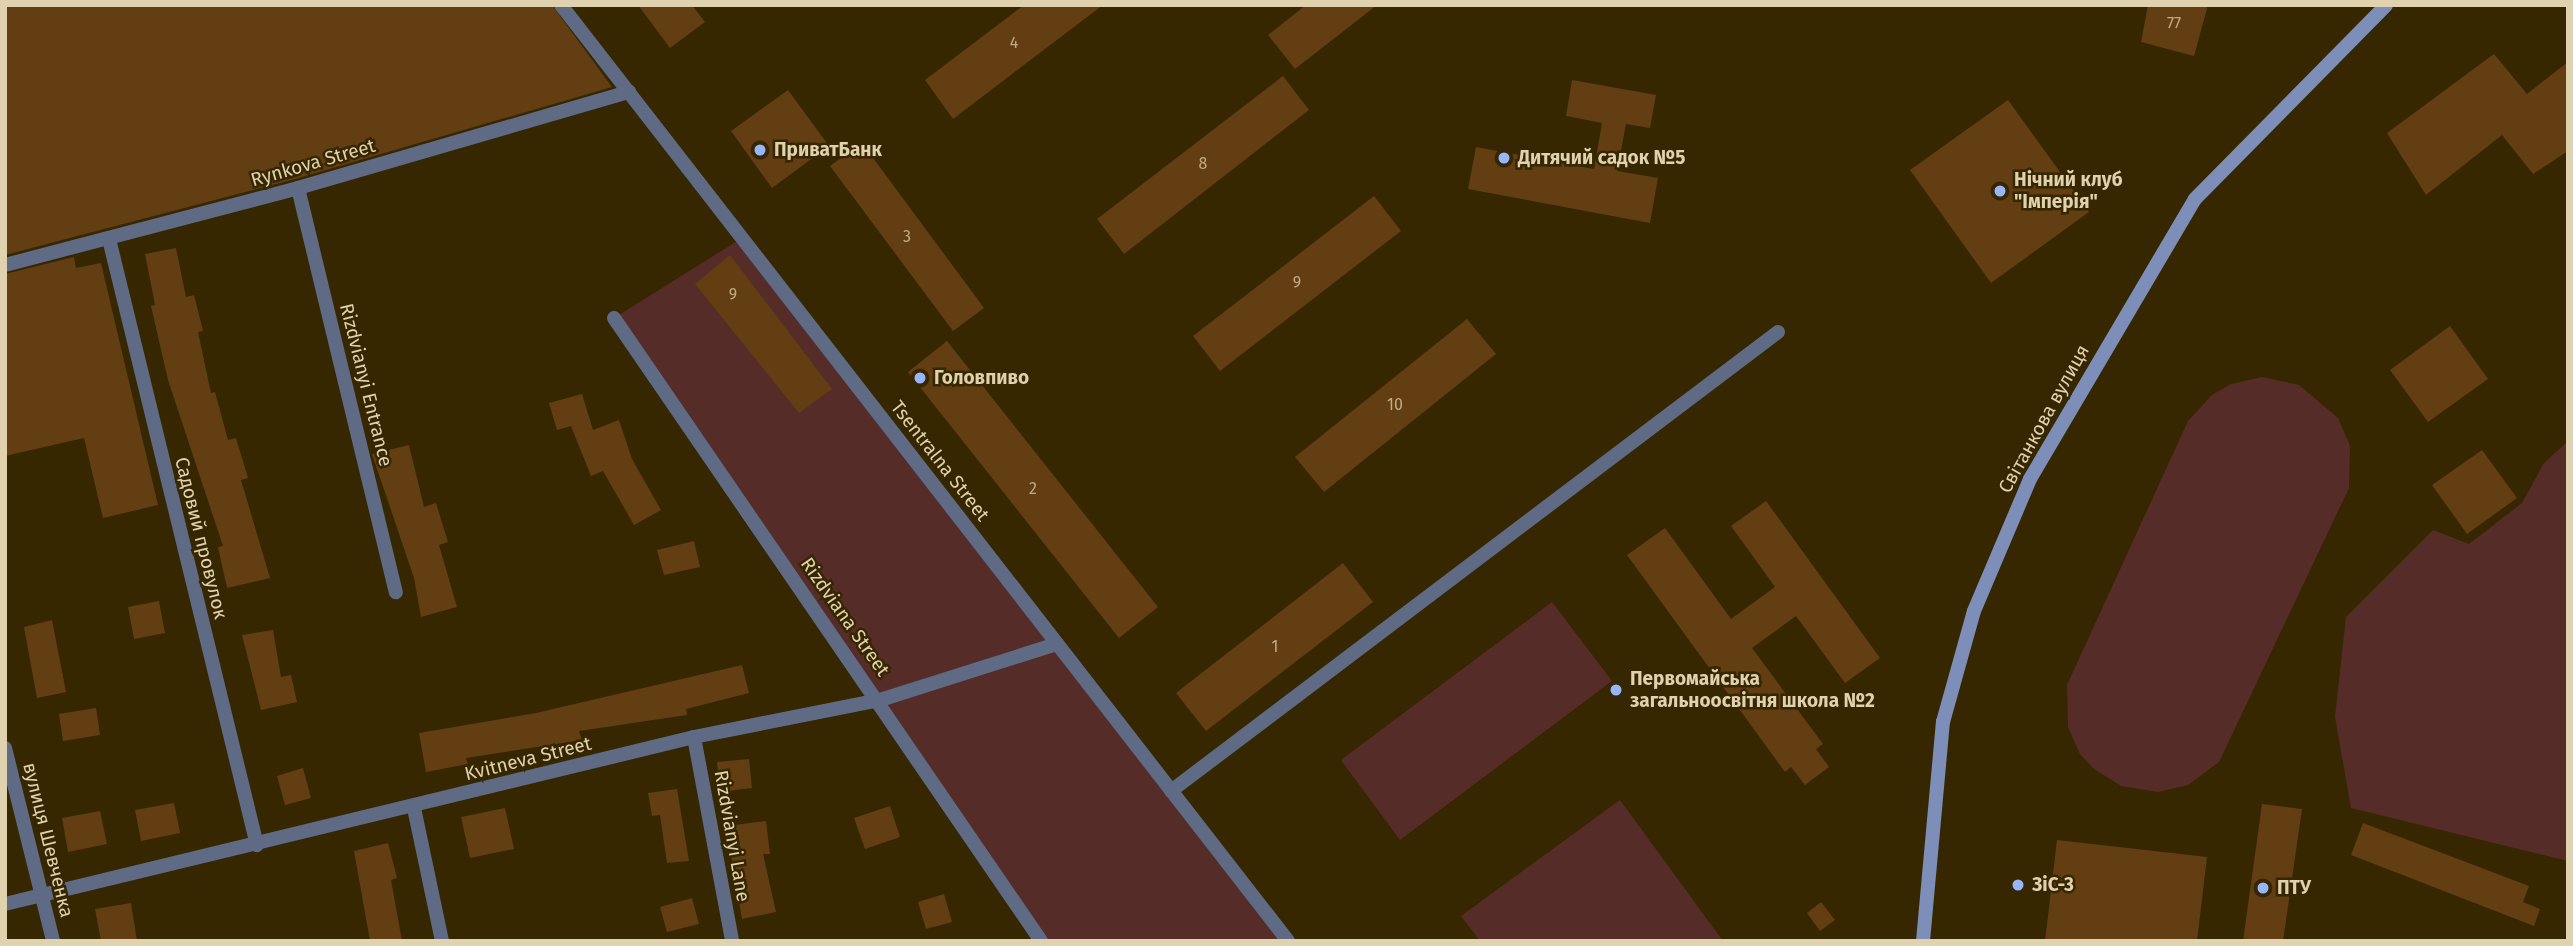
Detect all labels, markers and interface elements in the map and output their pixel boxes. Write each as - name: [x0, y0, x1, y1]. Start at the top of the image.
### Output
- house number: 77: [2167, 14, 2181, 34]
- house number: 4: [1010, 33, 1018, 53]
- street label: Rynkova Street: [248, 134, 378, 192]
- place label: ПриватБанк: [774, 139, 882, 161]
- marker: ПриватБанк: [752, 142, 768, 158]
- place label: Дитячий садок №5: [1518, 147, 1685, 169]
- marker: Дитячий садок №5: [1496, 150, 1512, 166]
- house number: 8: [1199, 154, 1207, 174]
- place label: Нічний клуб "Імперія": [2014, 169, 2123, 213]
- marker: Нічний клуб "Імперія": [1992, 183, 2008, 199]
- house number: 3: [903, 227, 911, 247]
- house number: 9: [1293, 273, 1301, 293]
- house number: 9: [729, 285, 737, 305]
- street label: Rizdvianyi Entrance: [335, 301, 397, 469]
- street label: Світанкова вулиця: [1994, 341, 2094, 497]
- place label: Головпиво: [934, 367, 1029, 389]
- marker: Головпиво: [912, 370, 928, 386]
- house number: 10: [1387, 395, 1403, 415]
- street label: Tsentralna Street: [886, 396, 994, 526]
- street label: Садовий провулок: [170, 455, 232, 621]
- house number: 2: [1029, 479, 1037, 499]
- street label: Rizdviana Street: [796, 553, 894, 681]
- house number: 1: [1272, 637, 1278, 657]
- place label: Первомайська загальноосвітня школа №2: [1630, 668, 1875, 712]
- marker: Первомайська загальноосвітня школа №2: [1608, 682, 1624, 698]
- street label: Kvitneva Street: [462, 732, 594, 786]
- street label: вулиця Шевченка: [18, 760, 78, 920]
- street label: Rizdvianyi Lane: [709, 768, 755, 904]
- place label: ЗіС-3: [2032, 874, 2074, 896]
- marker: ЗіС-3: [2010, 877, 2026, 893]
- place label: ПТУ: [2277, 877, 2311, 899]
- marker: ПТУ: [2255, 880, 2271, 896]

